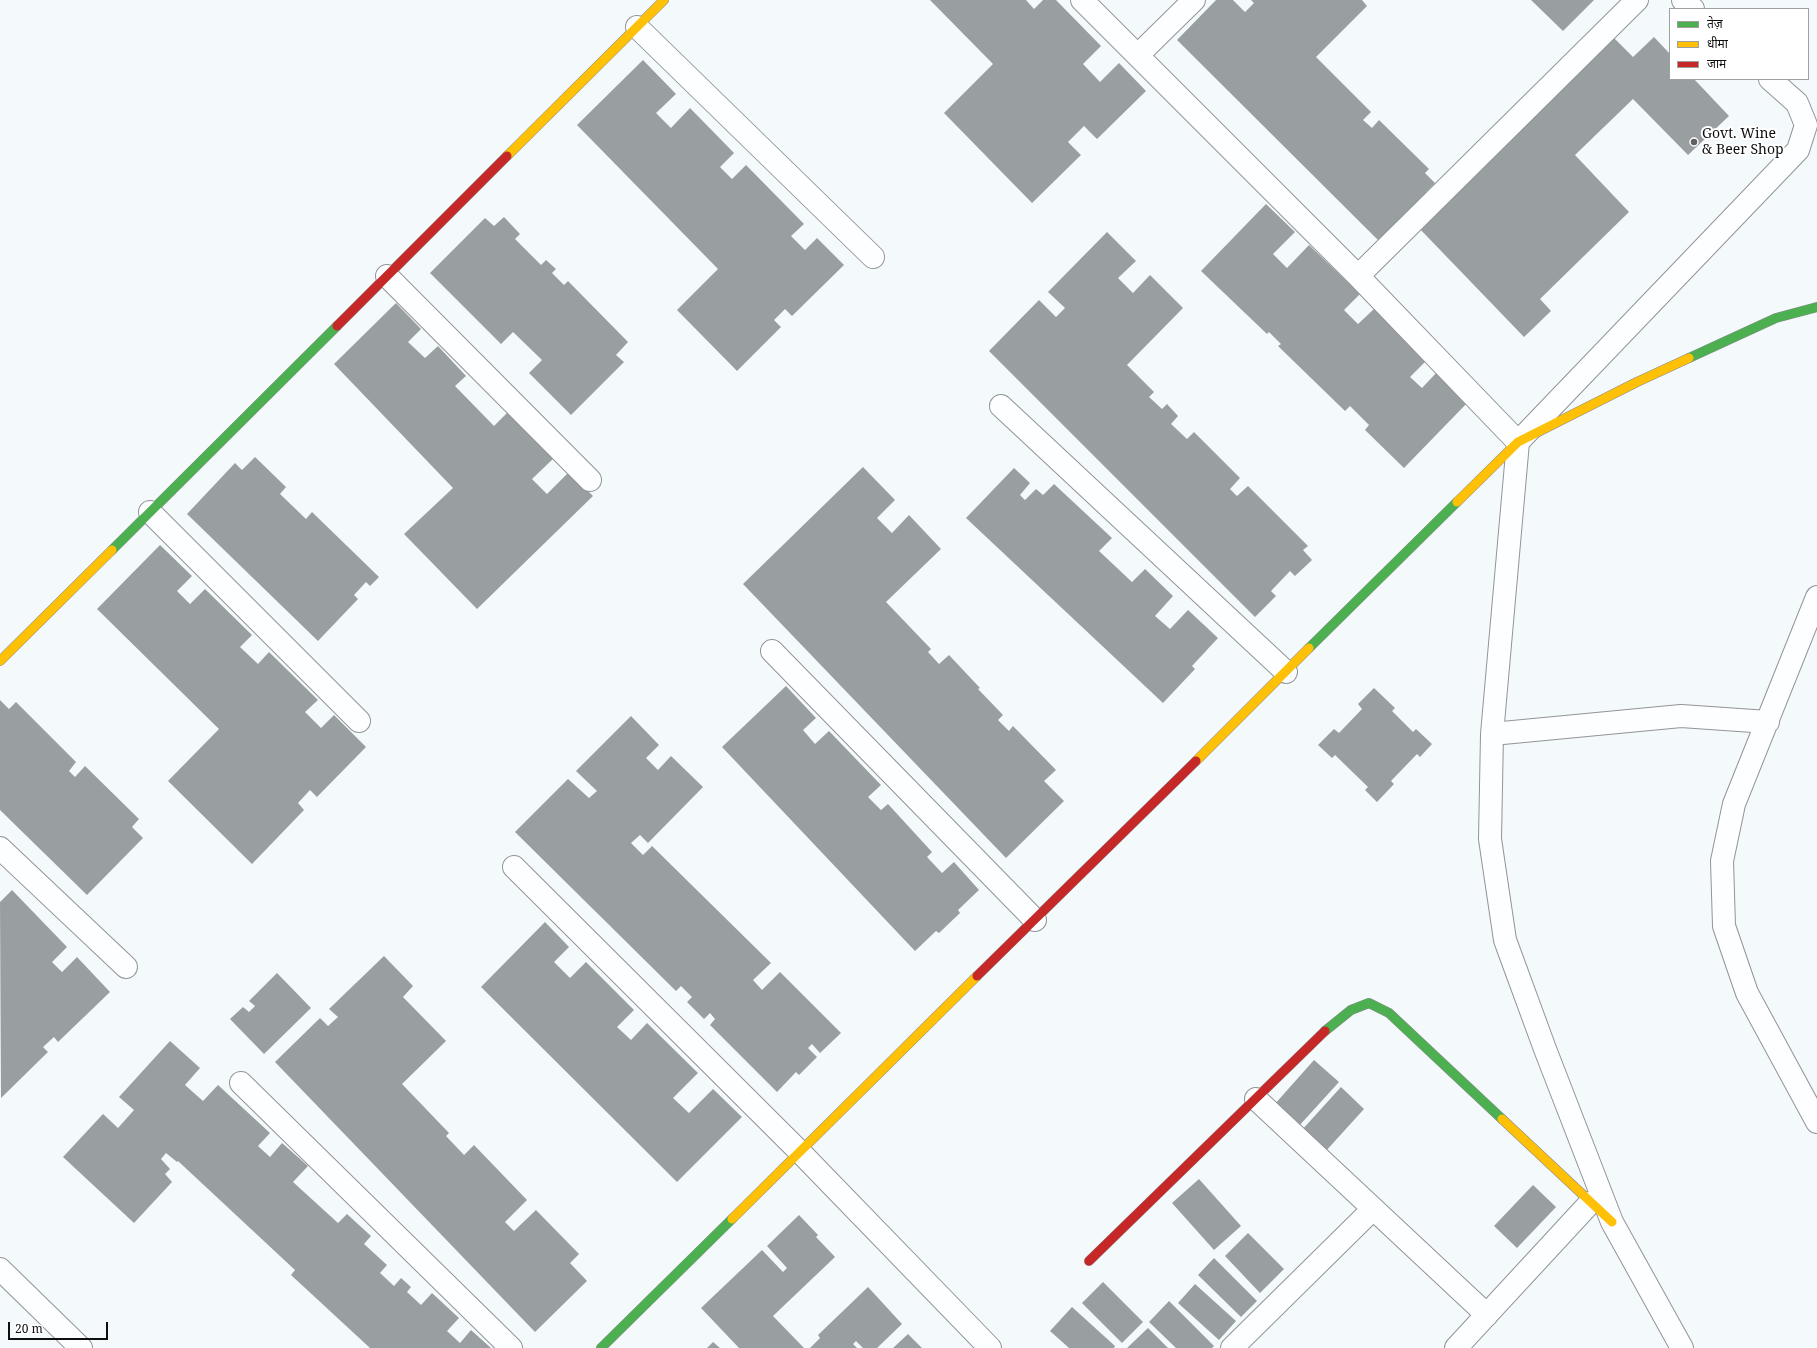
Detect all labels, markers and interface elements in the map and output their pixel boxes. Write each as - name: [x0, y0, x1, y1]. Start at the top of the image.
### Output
- legend: [1669, 8, 1809, 80]
- text: तेज़: [1707, 15, 1723, 32]
- text: धीमा: [1707, 35, 1728, 52]
- text: जाम: [1707, 55, 1726, 72]
- place label: Govt. Wine & Beer Shop: [1702, 126, 1784, 158]
- marker: Govt. Wine & Beer Shop: [1689, 137, 1699, 147]
- scale bar: [10, 1314, 110, 1340]
- text: 20 m: [15, 1320, 43, 1337]

